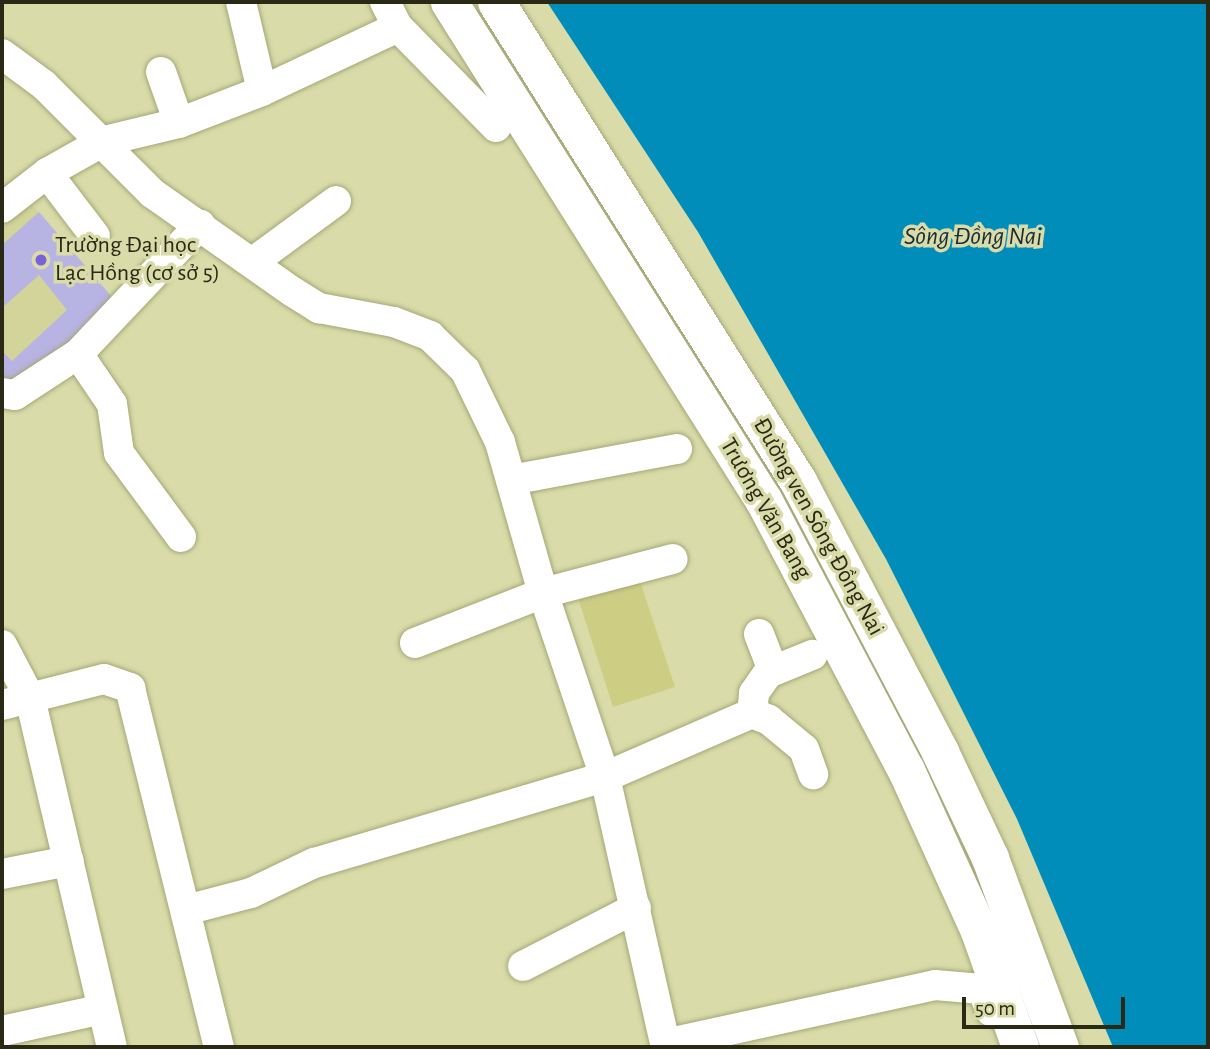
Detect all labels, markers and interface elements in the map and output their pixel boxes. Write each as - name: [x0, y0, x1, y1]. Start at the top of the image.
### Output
- water label: Sông Đồng Nai: [904, 221, 1042, 253]
- place label: Trường Đại học Lạc Hồng (cơ sở 5): [55, 232, 220, 288]
- marker: Trường Đại học Lạc Hồng (cơ sở 5): [33, 252, 49, 268]
- street label: Đường ven Sông Đồng Nai: [746, 413, 890, 641]
- street label: Trương Văn Bang: [713, 433, 817, 585]
- scale bar: [965, 982, 1128, 1026]
- text: 50 m: [975, 998, 1015, 1019]

